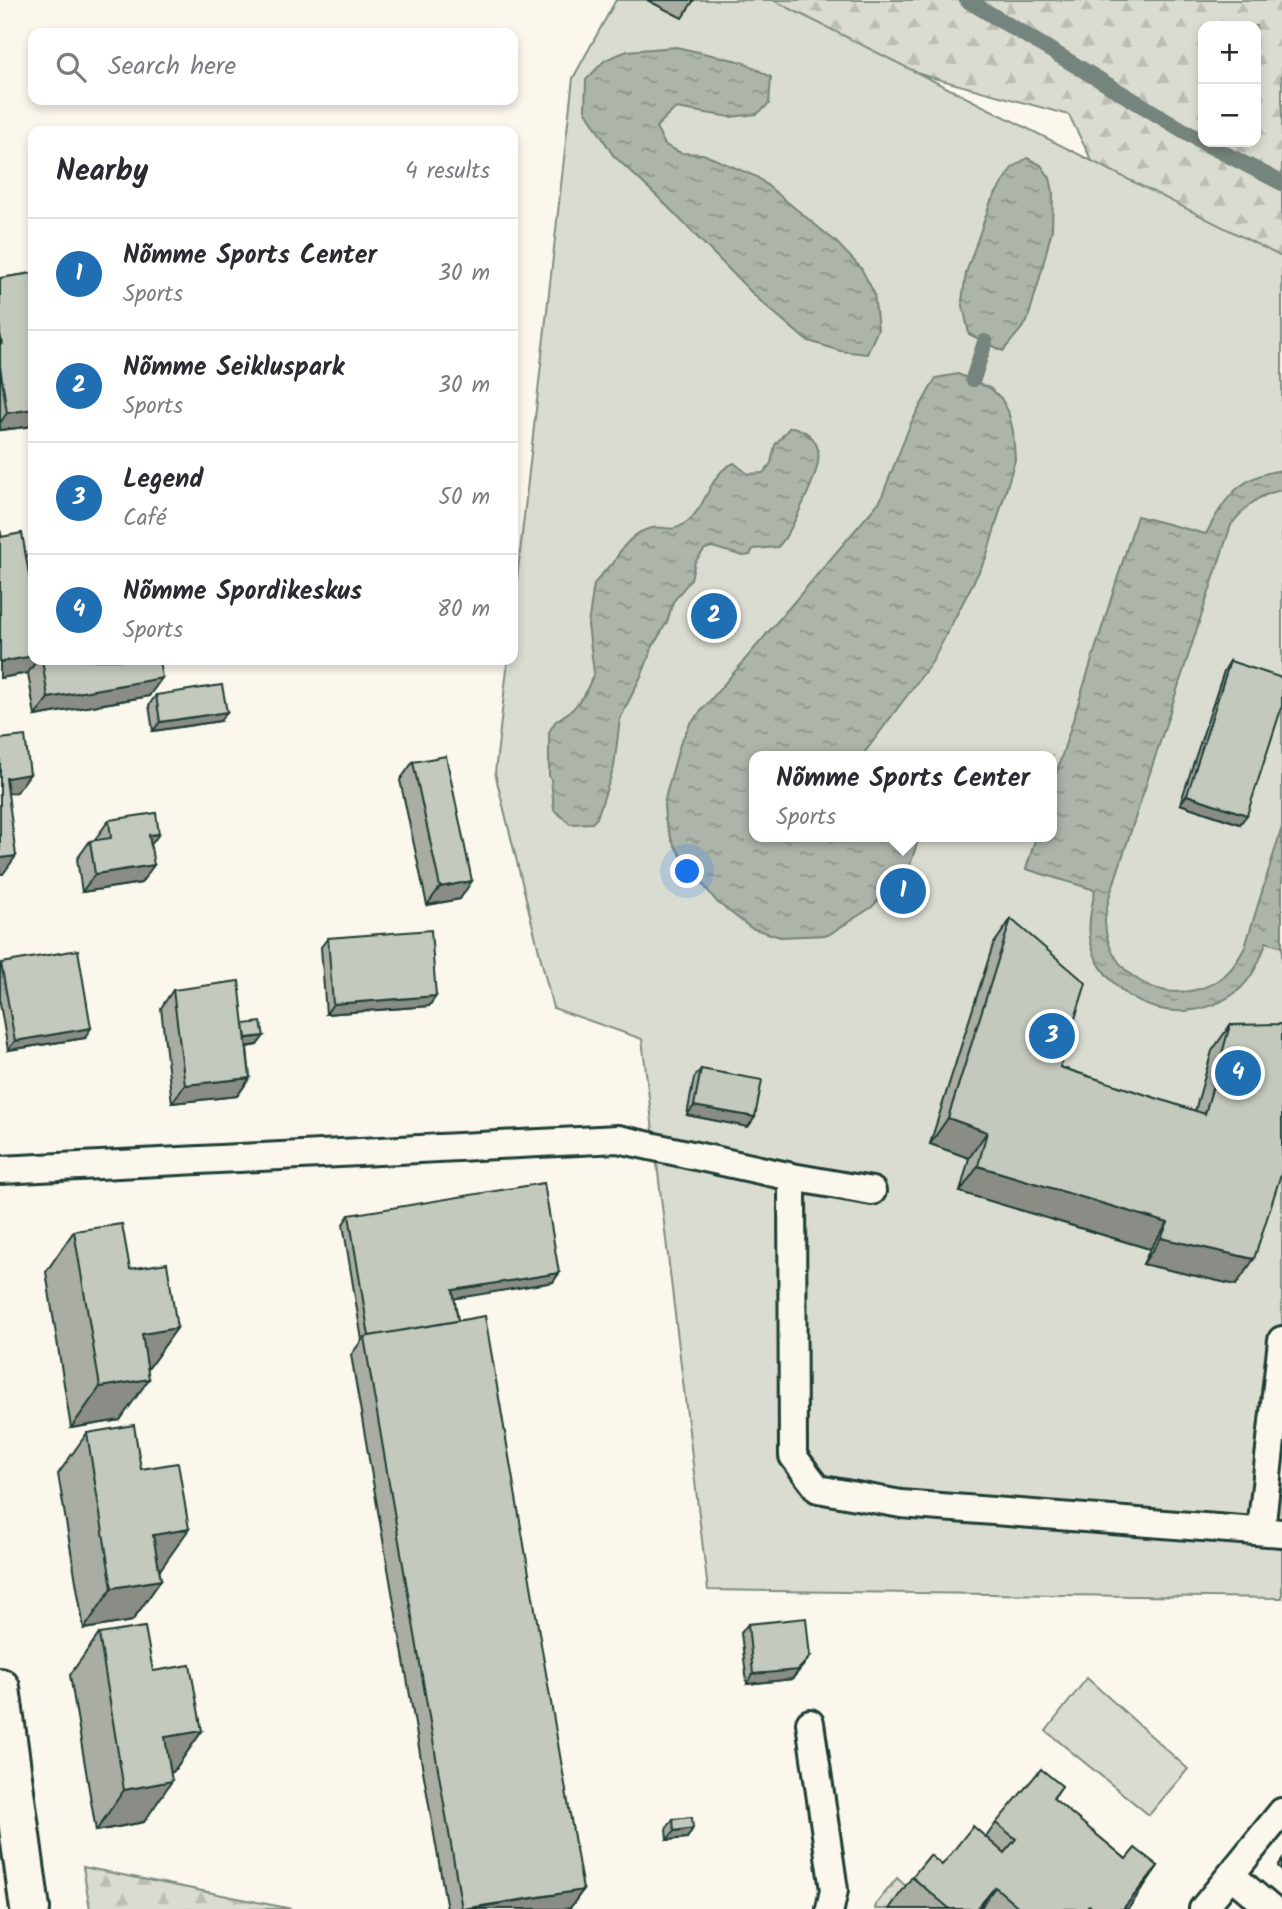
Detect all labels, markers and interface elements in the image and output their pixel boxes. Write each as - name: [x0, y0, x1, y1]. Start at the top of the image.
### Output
- map controls: [1198, 21, 1261, 147]
- button: +: [1198, 21, 1261, 84]
- search box: [28, 28, 518, 105]
- text: Search here: [108, 46, 236, 88]
- icon: search: [52, 48, 90, 86]
- button: −: [1198, 84, 1261, 147]
- text: Nearby: [56, 148, 148, 196]
- text: 4 results: [405, 154, 490, 190]
- text: Nõmme Sports Center: [123, 235, 377, 277]
- text: 1: [76, 256, 82, 292]
- text: 30 m: [438, 256, 490, 292]
- text: Sports: [123, 277, 183, 313]
- text: Nõmme Seikluspark: [123, 347, 344, 389]
- text: 2: [72, 368, 86, 404]
- text: 30 m: [438, 368, 490, 404]
- text: Sports: [123, 389, 183, 425]
- text: Legend: [123, 459, 204, 501]
- text: 3: [73, 480, 85, 516]
- text: 50 m: [439, 480, 490, 516]
- text: Café: [123, 501, 166, 537]
- text: Nõmme Spordikeskus: [123, 571, 362, 613]
- pin: 2: [691, 590, 737, 642]
- text: 4: [73, 592, 85, 628]
- text: 80 m: [437, 592, 490, 628]
- text: Sports: [123, 613, 183, 649]
- popup: [749, 751, 1057, 842]
- text: Nõmme Sports Center: [776, 758, 1030, 800]
- text: Sports: [776, 800, 836, 836]
- your location: [670, 854, 704, 888]
- pin: 1: [880, 865, 926, 917]
- pin: 3: [1029, 1010, 1075, 1062]
- pin: 4: [1215, 1047, 1261, 1099]

